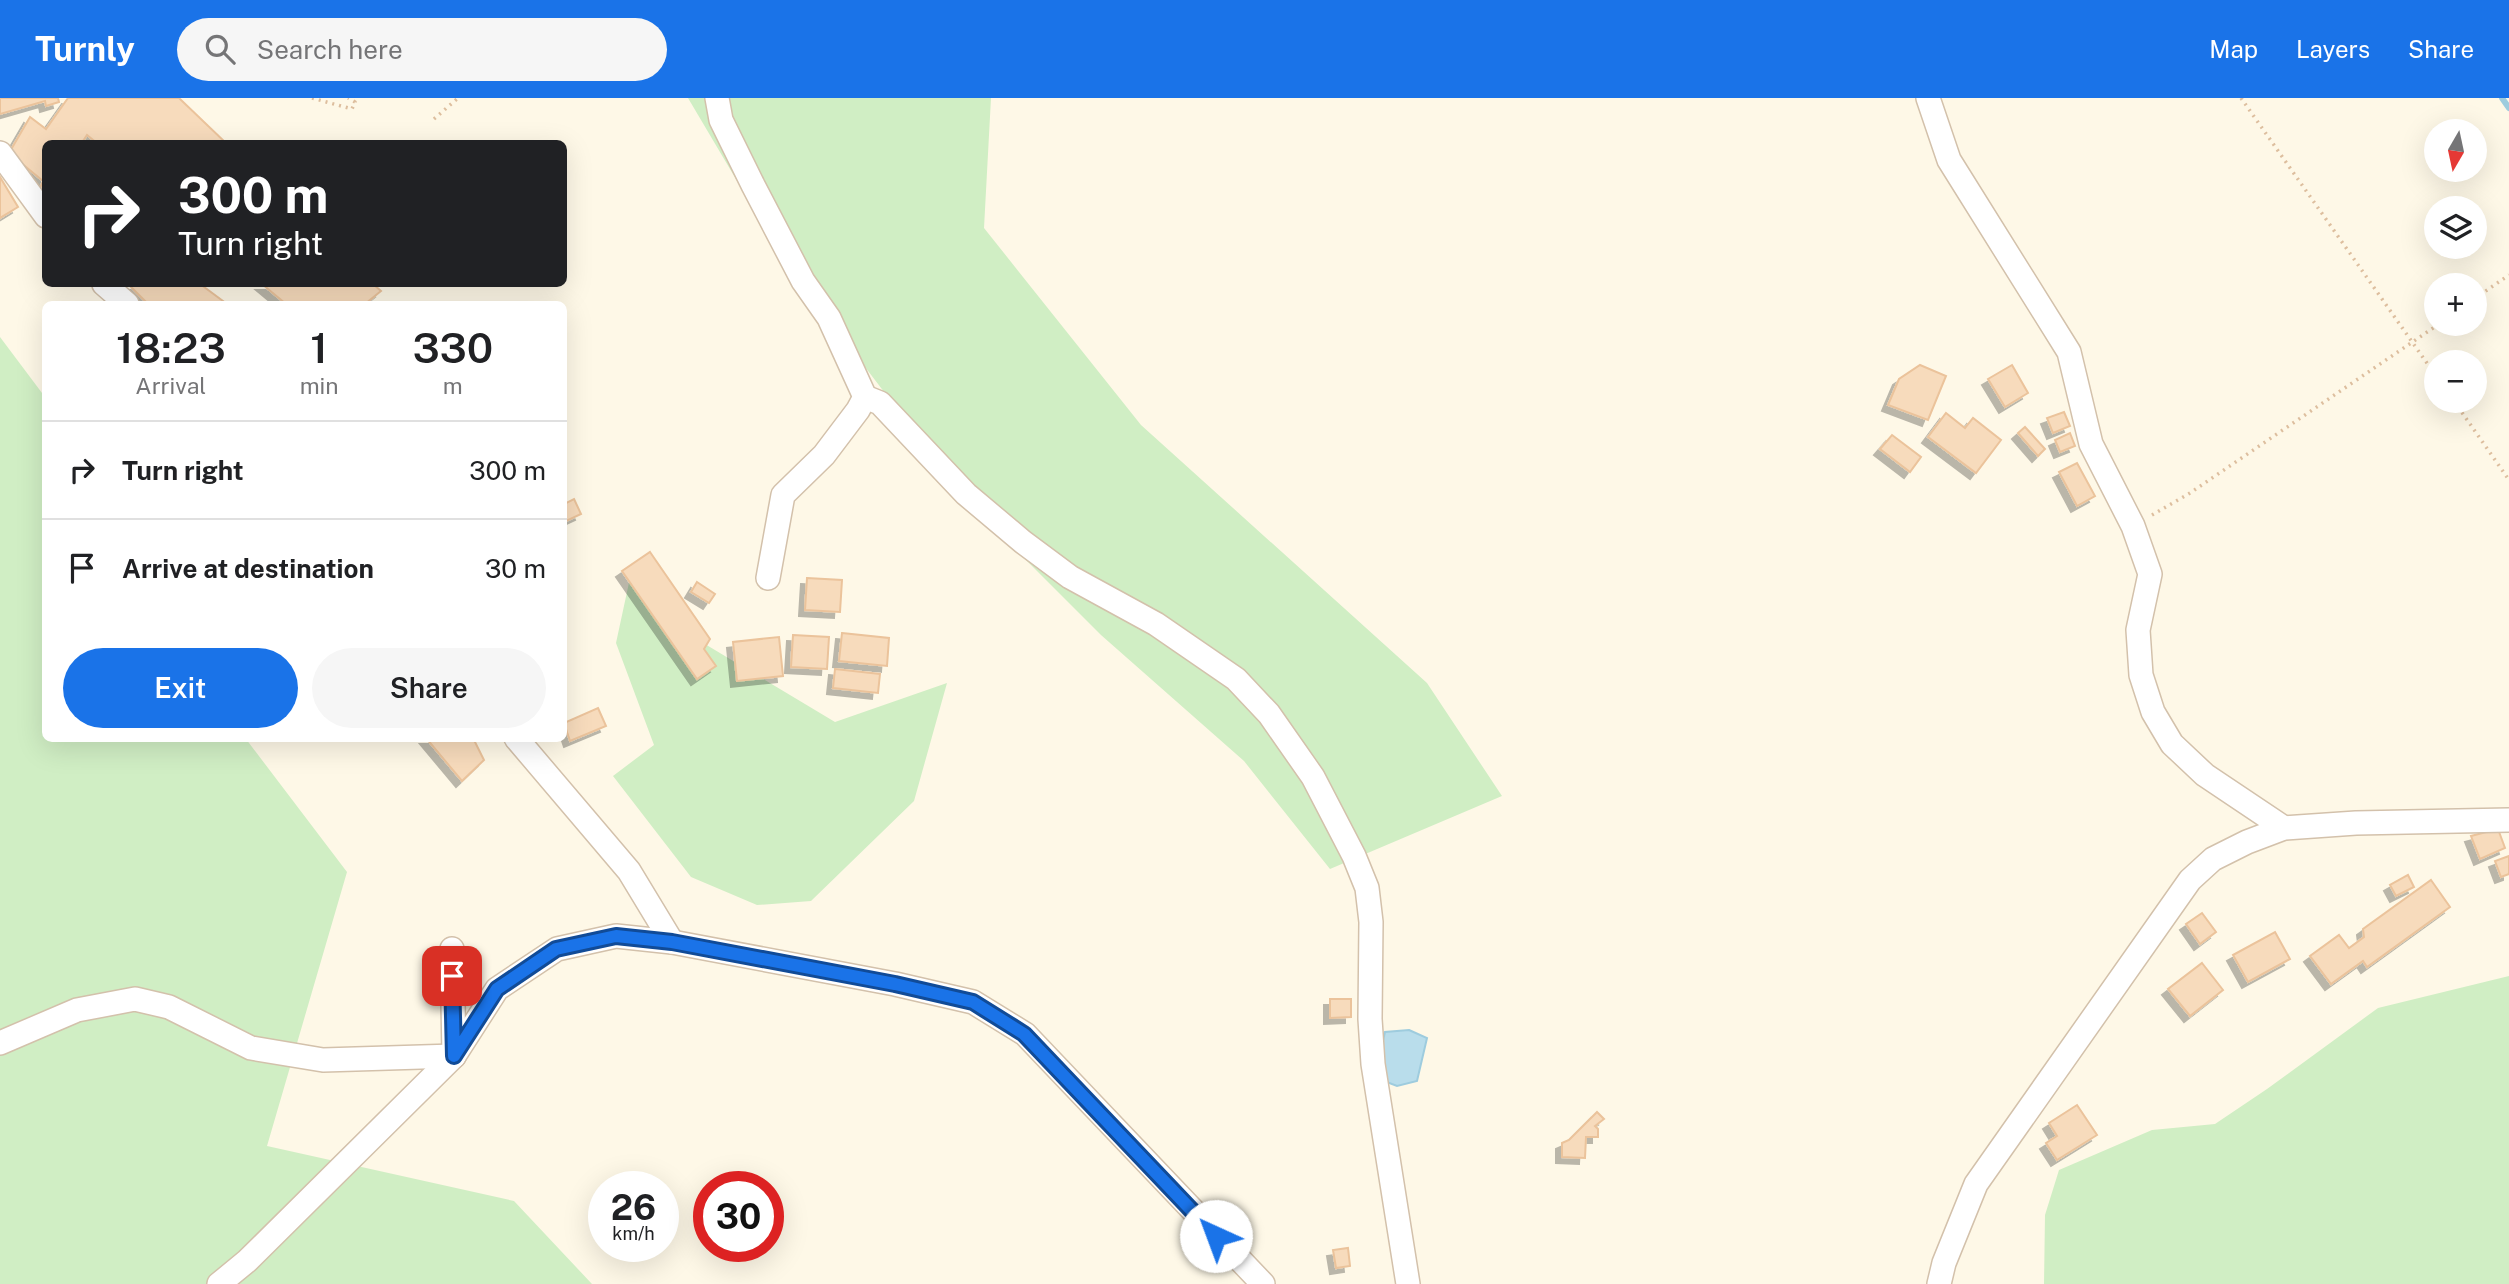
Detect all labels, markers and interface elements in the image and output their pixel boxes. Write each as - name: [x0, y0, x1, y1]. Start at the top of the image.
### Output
- search box: [177, 18, 667, 81]
- text: Turnly: [35, 30, 135, 68]
- icon: search: [201, 30, 239, 68]
- text: Search here: [257, 34, 403, 65]
- text: Map: [2209, 35, 2258, 63]
- text: Layers: [2296, 35, 2370, 63]
- text: Share: [2408, 35, 2474, 63]
- north arrow: [2424, 119, 2487, 182]
- map controls: [2424, 119, 2487, 413]
- text: 300 m: [178, 166, 328, 224]
- icon: right: [63, 168, 154, 259]
- button: layers: [2424, 196, 2487, 259]
- text: Turn right: [178, 225, 323, 262]
- button: +: [2424, 273, 2487, 336]
- text: 18:23: [116, 323, 226, 372]
- text: 1: [310, 323, 328, 372]
- text: 330: [413, 323, 493, 372]
- button: −: [2424, 350, 2487, 413]
- text: Arrival: [135, 372, 206, 399]
- text: min: [300, 372, 339, 399]
- text: m: [443, 372, 463, 399]
- icon: right: [63, 451, 101, 489]
- text: Turn right: [122, 455, 244, 486]
- text: 300 m: [469, 455, 546, 486]
- icon: arrive: [63, 549, 101, 587]
- text: Arrive at destination: [122, 553, 374, 584]
- text: 30 m: [485, 553, 546, 584]
- button: Exit: [63, 648, 298, 728]
- button: Share: [312, 648, 546, 728]
- pin: [422, 946, 482, 1006]
- icon: arrive: [433, 957, 471, 995]
- speed limit sign: 30: [693, 1171, 784, 1262]
- text: 26: [611, 1187, 656, 1228]
- position arrow: [1179, 1199, 1253, 1273]
- text: km/h: [612, 1223, 655, 1244]

